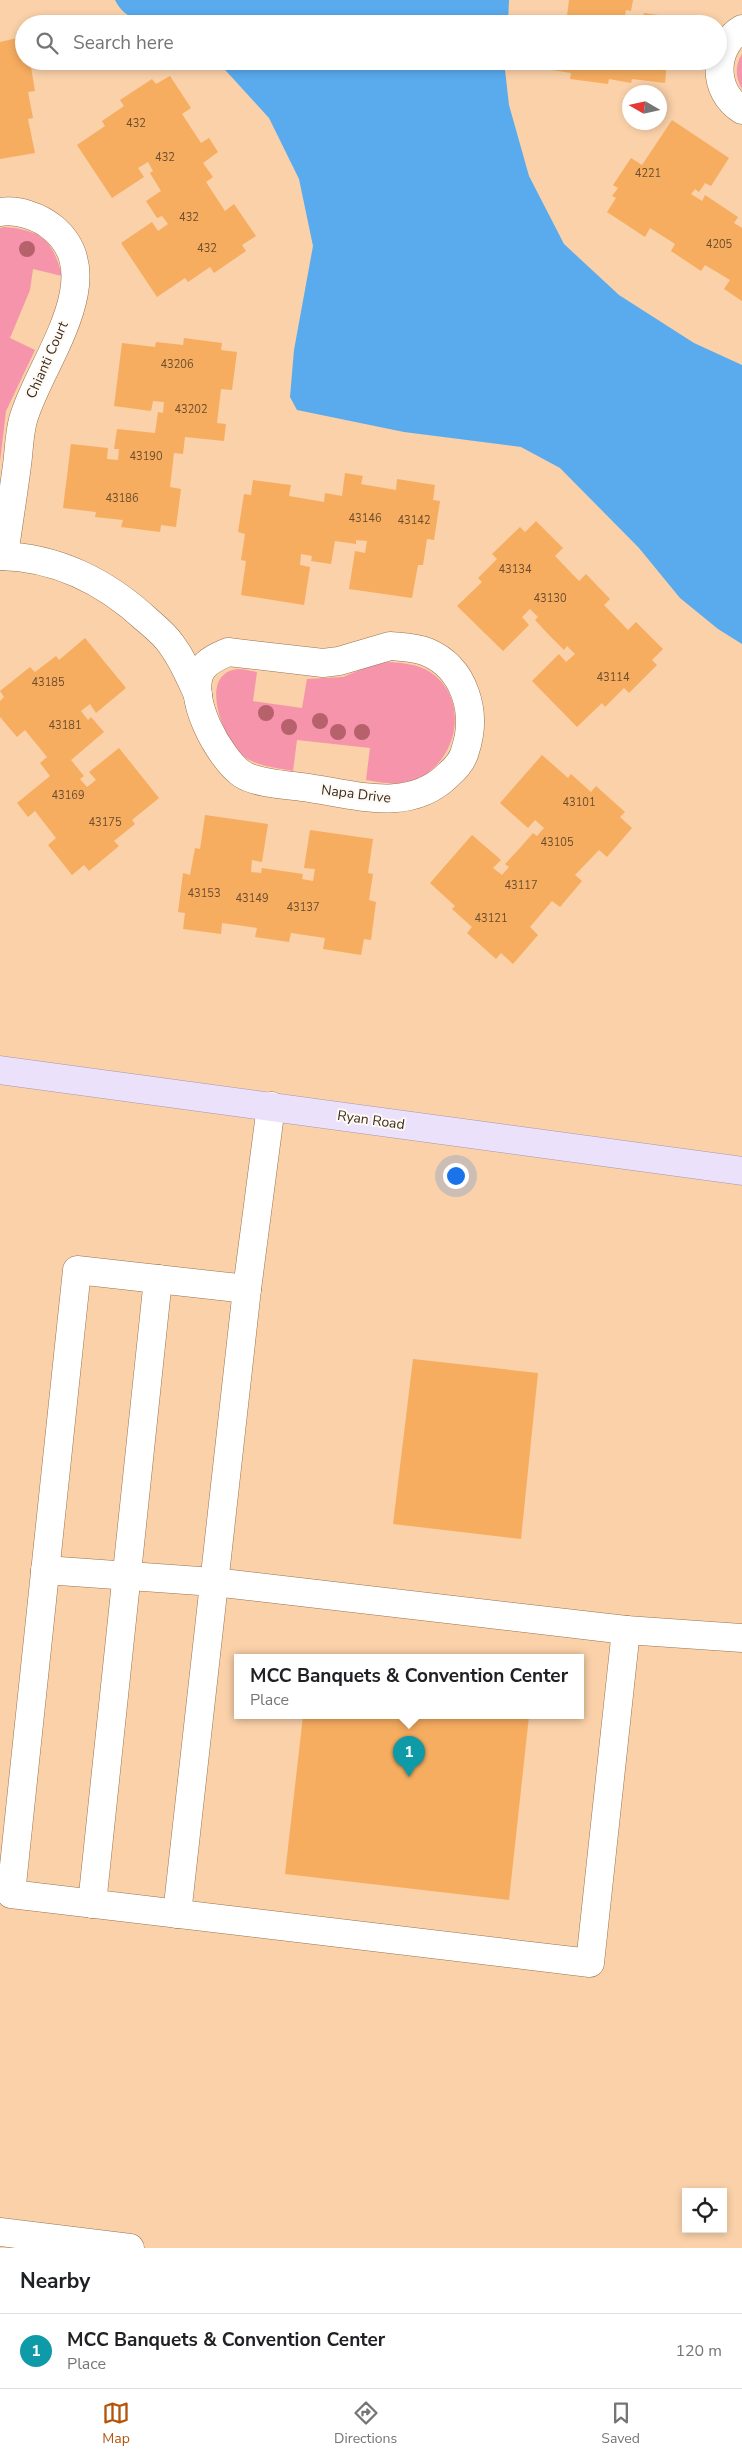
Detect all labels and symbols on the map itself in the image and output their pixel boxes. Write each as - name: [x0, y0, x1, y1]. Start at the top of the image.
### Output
- north arrow: [622, 85, 667, 130]
- house number: 432: [126, 116, 146, 131]
- house number: 432: [155, 150, 175, 165]
- house number: 4221: [635, 166, 661, 181]
- house number: 432: [179, 210, 199, 225]
- house number: 4205: [706, 237, 733, 252]
- house number: 432: [197, 241, 217, 256]
- street label: Chianti Court: [22, 318, 73, 402]
- house number: 43206: [161, 357, 194, 372]
- house number: 43202: [175, 402, 208, 417]
- house number: 43190: [130, 449, 163, 464]
- house number: 43186: [106, 491, 139, 506]
- house number: 43146: [349, 511, 382, 526]
- house number: 43142: [398, 513, 431, 528]
- house number: 43134: [499, 562, 532, 577]
- house number: 43130: [534, 591, 567, 606]
- house number: 43114: [597, 670, 630, 685]
- house number: 43185: [32, 675, 65, 690]
- house number: 43181: [49, 718, 82, 733]
- street label: Napa Drive: [320, 780, 392, 808]
- house number: 43169: [52, 788, 85, 803]
- house number: 43101: [563, 795, 596, 810]
- house number: 43175: [89, 815, 122, 830]
- house number: 43105: [541, 835, 574, 850]
- house number: 43117: [505, 878, 538, 893]
- house number: 43153: [188, 886, 221, 901]
- house number: 43149: [236, 891, 269, 906]
- house number: 43137: [287, 900, 320, 915]
- house number: 43121: [475, 911, 508, 926]
- street label: Ryan Road: [336, 1106, 406, 1134]
- your location: [443, 1163, 469, 1189]
- pin: 1: [393, 1736, 425, 1777]

